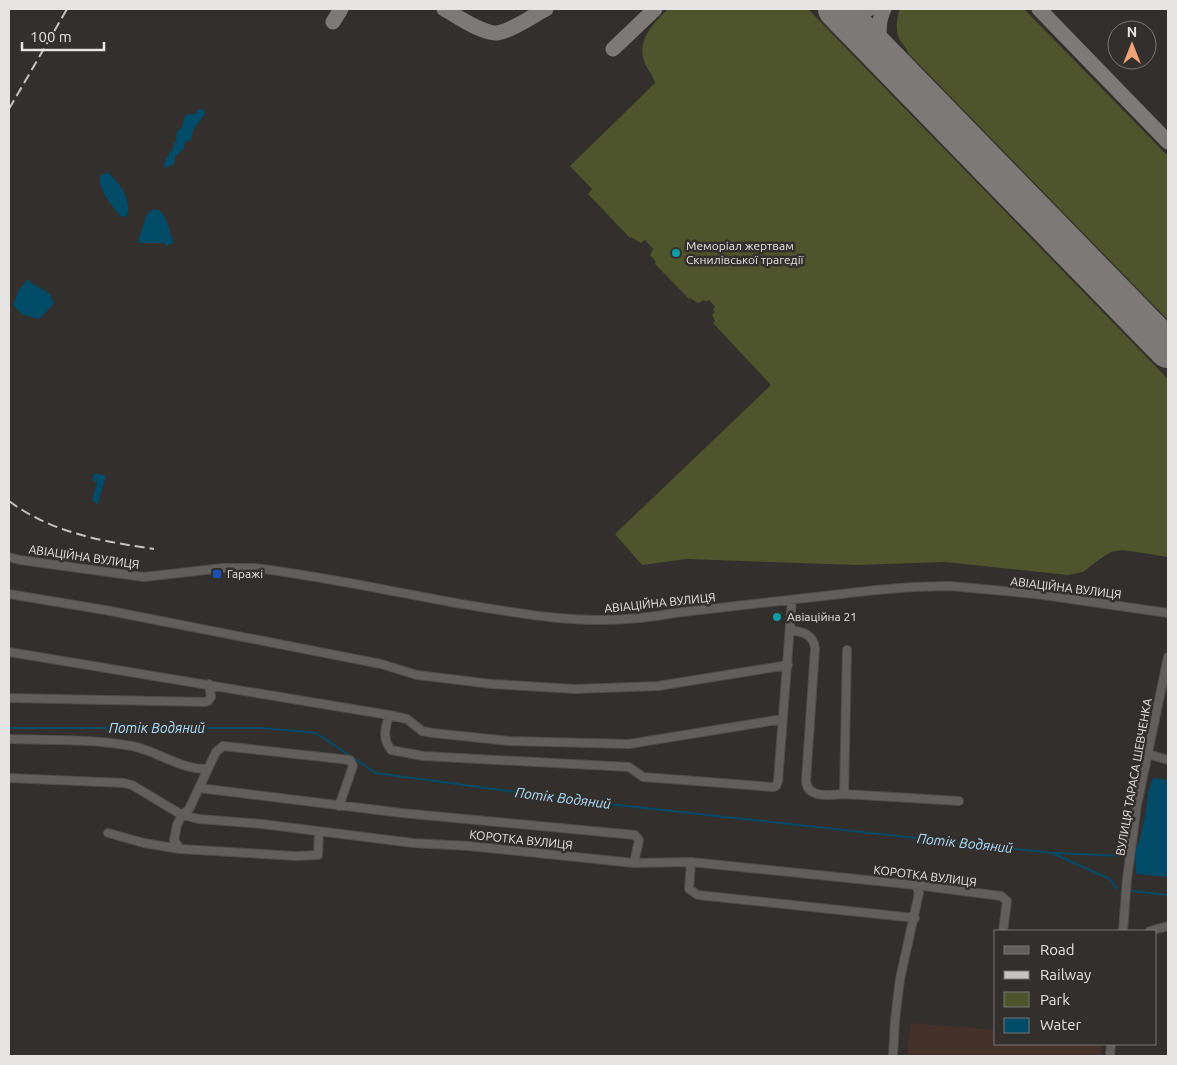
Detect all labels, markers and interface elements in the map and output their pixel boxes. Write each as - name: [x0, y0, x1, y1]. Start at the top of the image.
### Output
- scale bar: [22, 20, 105, 52]
- north arrow: [1107, 20, 1157, 70]
- text: N: [1127, 24, 1137, 40]
- text: 100 m: [30, 28, 72, 45]
- place label: Меморіал жертвам Скнилівської трагедії: [686, 239, 805, 266]
- marker: Меморіал жертвам Скнилівської трагедії: [670, 247, 682, 259]
- street label: АВІАЦІЙНА ВУЛИЦЯ: [28, 542, 140, 571]
- place label: Гаражі: [227, 567, 263, 580]
- marker: Гаражі: [211, 568, 223, 580]
- street label: АВІАЦІЙНА ВУЛИЦЯ: [1010, 574, 1122, 601]
- street label: АВІАЦІЙНА ВУЛИЦЯ: [604, 590, 716, 615]
- place label: Авіаційна 21: [787, 610, 857, 623]
- marker: Авіаційна 21: [771, 611, 783, 623]
- street label: ВУЛИЦЯ ТАРАСА ШЕВЧЕНКА: [1113, 697, 1154, 857]
- water label: Потік Водяний: [109, 720, 206, 736]
- water label: Потік Водяний: [514, 784, 612, 812]
- street label: КОРОТКА ВУЛИЦЯ: [469, 828, 573, 851]
- water label: Потік Водяний: [916, 830, 1014, 856]
- street label: КОРОТКА ВУЛИЦЯ: [873, 863, 977, 888]
- legend: [994, 930, 1157, 1045]
- text: Road: [1040, 941, 1075, 958]
- text: Railway: [1040, 966, 1091, 983]
- text: Park: [1040, 991, 1070, 1008]
- text: Water: [1040, 1016, 1081, 1033]

